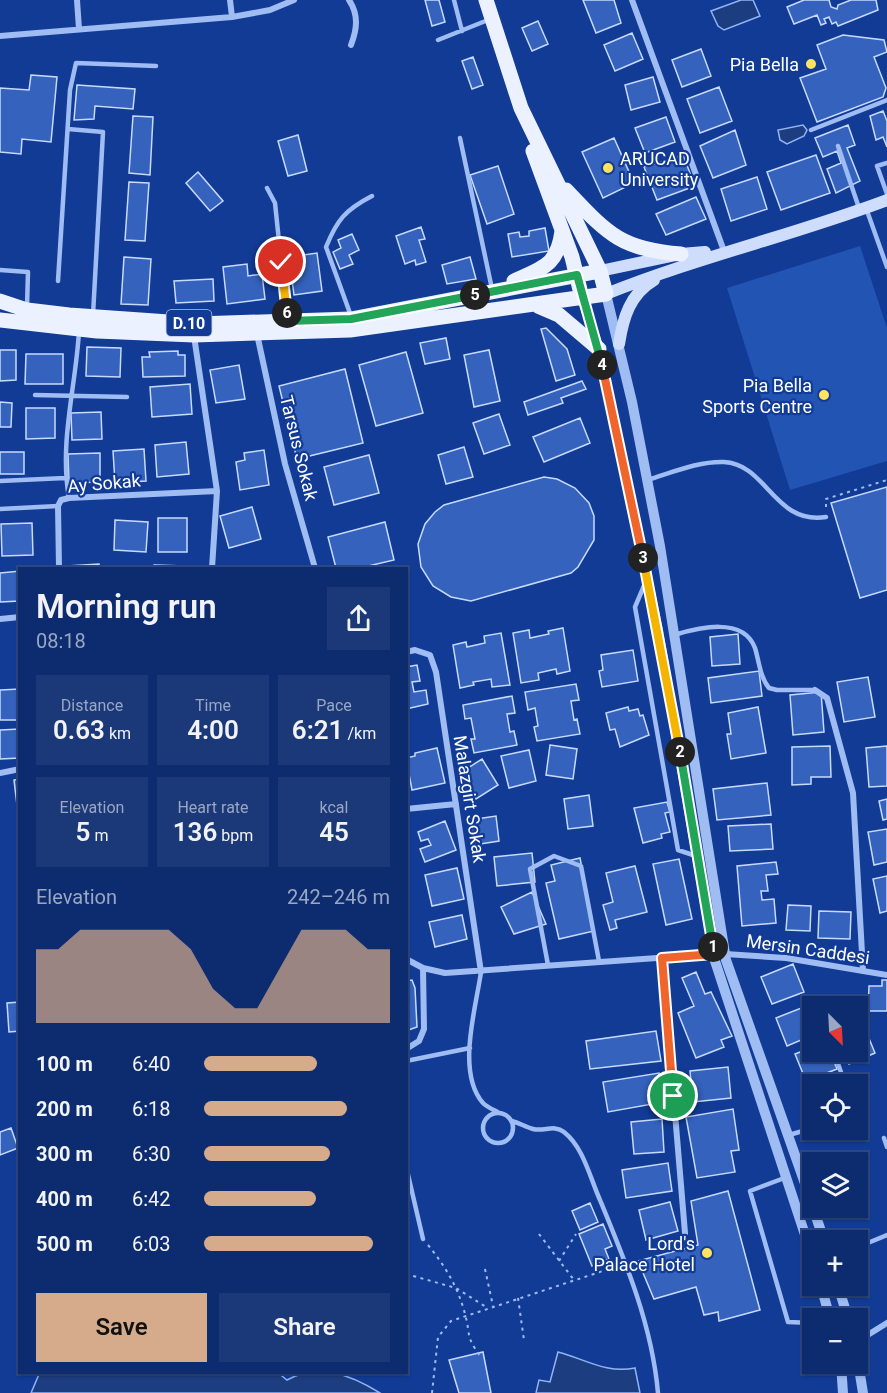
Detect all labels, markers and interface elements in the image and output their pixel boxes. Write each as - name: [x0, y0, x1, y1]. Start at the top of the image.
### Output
- place label: Pia Bella: [730, 54, 799, 75]
- marker: Pia Bella: [804, 57, 818, 71]
- place label: ARUCAD University: [620, 148, 699, 190]
- marker: ARUCAD University: [601, 161, 615, 175]
- pin: [255, 236, 306, 287]
- icon: check: [264, 245, 297, 278]
- pin: 5: [460, 280, 490, 310]
- text: 5: [470, 285, 480, 304]
- pin: 6: [272, 298, 302, 328]
- text: 6: [282, 303, 292, 322]
- road number: D.10: [166, 310, 212, 336]
- pin: 4: [587, 350, 617, 380]
- text: 4: [597, 355, 607, 374]
- place label: Pia Bella Sports Centre: [702, 375, 812, 417]
- marker: Pia Bella Sports Centre: [817, 388, 831, 402]
- street label: Tarsus Sokak: [276, 393, 322, 504]
- street label: Ay Sokak: [67, 469, 142, 497]
- pin: 3: [628, 543, 658, 573]
- text: 3: [638, 548, 648, 567]
- text: Morning run: [36, 587, 217, 626]
- button: share: [327, 587, 390, 650]
- text: 08:18: [36, 629, 86, 653]
- text: Distance: [61, 696, 123, 715]
- text: Time: [195, 696, 231, 715]
- text: Pace: [316, 696, 352, 715]
- text: 0.63: [53, 715, 105, 745]
- text: 4:00: [187, 715, 239, 745]
- text: 6:21: [292, 715, 343, 745]
- text: km: [105, 724, 131, 743]
- text: /km: [343, 724, 376, 743]
- street label: Malazgirt Sokak: [450, 734, 491, 865]
- pin: 2: [665, 737, 695, 767]
- text: 2: [675, 742, 685, 761]
- text: Elevation: [60, 798, 124, 817]
- text: Heart rate: [177, 798, 249, 817]
- text: kcal: [320, 798, 348, 817]
- text: 5: [76, 817, 90, 847]
- text: 136: [173, 817, 217, 847]
- text: 45: [319, 817, 349, 847]
- text: m: [90, 826, 108, 845]
- text: bpm: [217, 826, 253, 845]
- text: Elevation: [36, 885, 117, 909]
- text: 242–246 m: [287, 885, 390, 909]
- street label: Mersin Caddesi: [745, 930, 871, 968]
- pin: 1: [698, 932, 728, 962]
- text: 1: [708, 937, 718, 956]
- north arrow: [802, 996, 868, 1062]
- map controls: [802, 996, 868, 1374]
- text: 100 m: [36, 1052, 93, 1076]
- text: 6:40: [132, 1052, 171, 1076]
- pin: [647, 1070, 698, 1121]
- button: locate: [802, 1074, 868, 1140]
- icon: arrive: [656, 1079, 689, 1112]
- text: 200 m: [36, 1097, 93, 1121]
- text: 6:18: [132, 1097, 171, 1121]
- text: 300 m: [36, 1142, 93, 1166]
- text: 6:30: [132, 1142, 171, 1166]
- button: layers: [802, 1152, 868, 1218]
- text: 400 m: [36, 1187, 93, 1211]
- text: 6:42: [132, 1187, 171, 1211]
- button: +: [802, 1230, 868, 1296]
- text: 500 m: [36, 1232, 93, 1256]
- text: 6:03: [132, 1232, 171, 1256]
- place label: Lord's Palace Hotel: [593, 1233, 695, 1275]
- marker: Lord's Palace Hotel: [700, 1246, 714, 1260]
- button: Save: [36, 1293, 207, 1362]
- button: Share: [219, 1293, 390, 1362]
- button: −: [802, 1308, 868, 1374]

